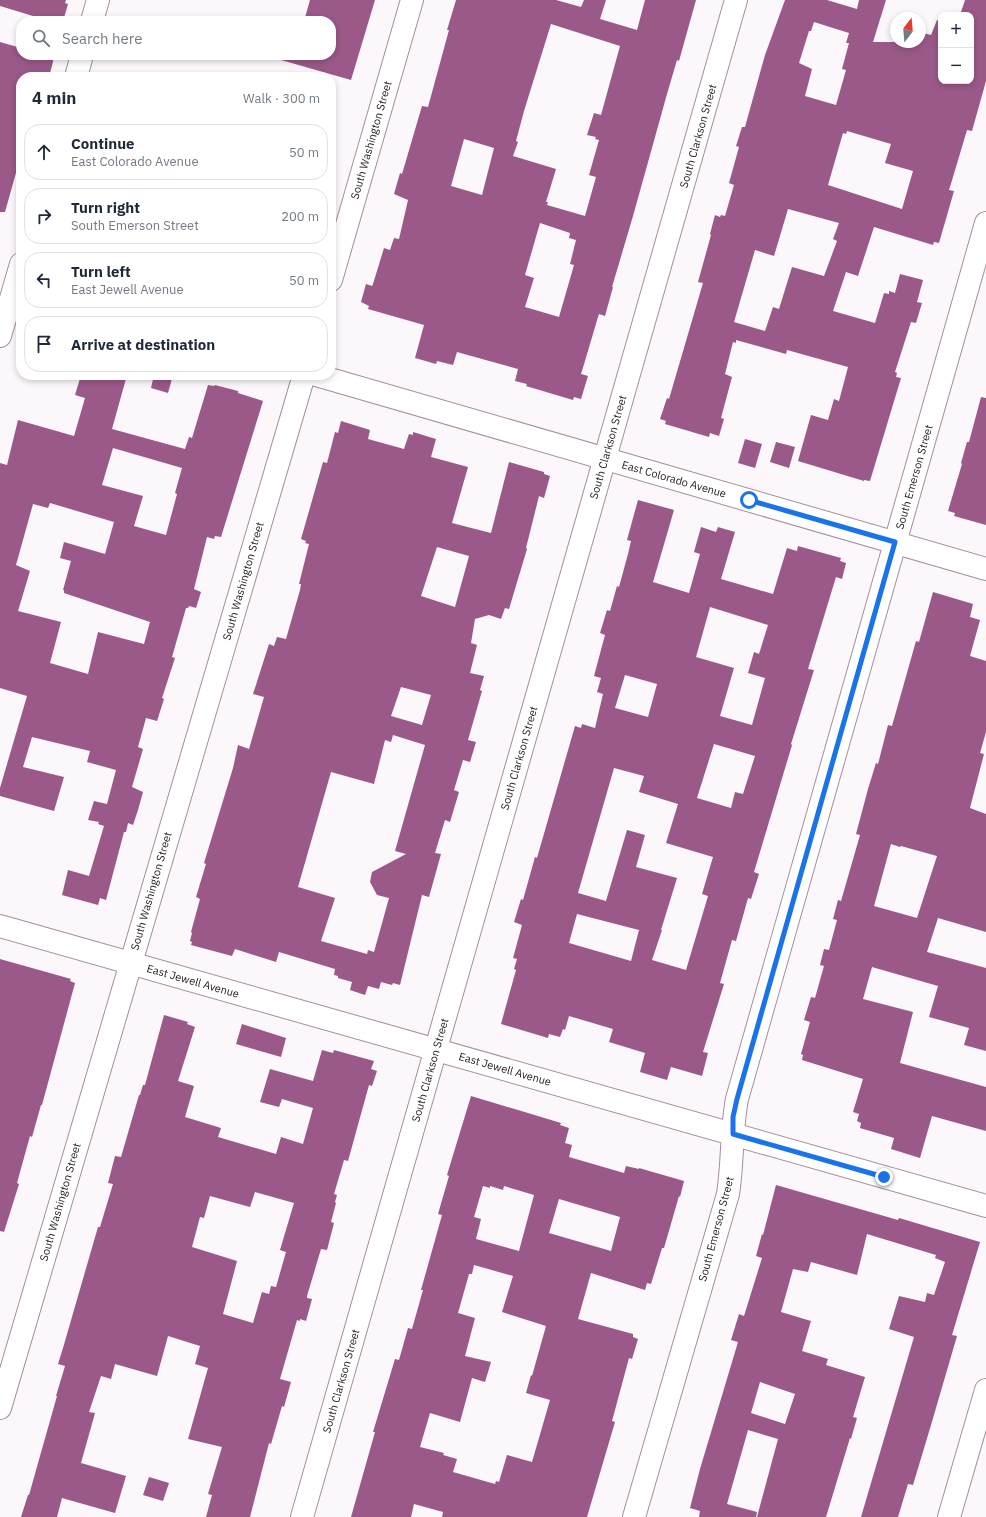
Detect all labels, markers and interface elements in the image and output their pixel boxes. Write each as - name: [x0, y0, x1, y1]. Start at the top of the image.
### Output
- north arrow: [890, 12, 926, 48]
- map controls: [938, 12, 974, 84]
- button: +: [938, 12, 974, 48]
- search box: [16, 16, 336, 60]
- icon: search: [30, 27, 52, 49]
- text: Search here: [62, 29, 142, 48]
- button: −: [938, 48, 974, 84]
- street label: South Washington Street: [347, 79, 395, 201]
- street label: South Clarkson Street: [676, 82, 720, 190]
- text: 4 min: [32, 87, 76, 109]
- text: Walk · 300 m: [243, 90, 320, 107]
- text: Continue: [71, 134, 135, 153]
- icon: ahead: [33, 141, 55, 163]
- text: 50 m: [289, 144, 319, 161]
- text: East Colorado Avenue: [71, 153, 199, 170]
- text: Turn right: [71, 198, 140, 217]
- icon: right: [33, 205, 55, 227]
- text: 200 m: [281, 208, 319, 225]
- text: South Emerson Street: [71, 217, 199, 234]
- text: Turn left: [71, 262, 131, 281]
- icon: left: [33, 269, 55, 291]
- text: 50 m: [289, 272, 319, 289]
- text: East Jewell Avenue: [71, 281, 184, 298]
- icon: arrive: [33, 333, 55, 355]
- text: Arrive at destination: [71, 335, 215, 354]
- street label: South Clarkson Street: [586, 393, 630, 501]
- street label: South Emerson Street: [892, 423, 936, 531]
- street label: East Colorado Avenue: [620, 457, 728, 501]
- route start: [740, 491, 758, 509]
- street label: South Washington Street: [219, 520, 267, 642]
- street label: South Clarkson Street: [497, 704, 541, 812]
- street label: South Washington Street: [127, 830, 175, 952]
- street label: East Jewell Avenue: [145, 961, 241, 1001]
- street label: South Clarkson Street: [408, 1016, 452, 1124]
- street label: East Jewell Avenue: [457, 1049, 553, 1089]
- street label: South Washington Street: [36, 1141, 84, 1263]
- route end: [875, 1168, 893, 1186]
- street label: South Emerson Street: [695, 1175, 737, 1283]
- street label: South Clarkson Street: [319, 1327, 363, 1435]

